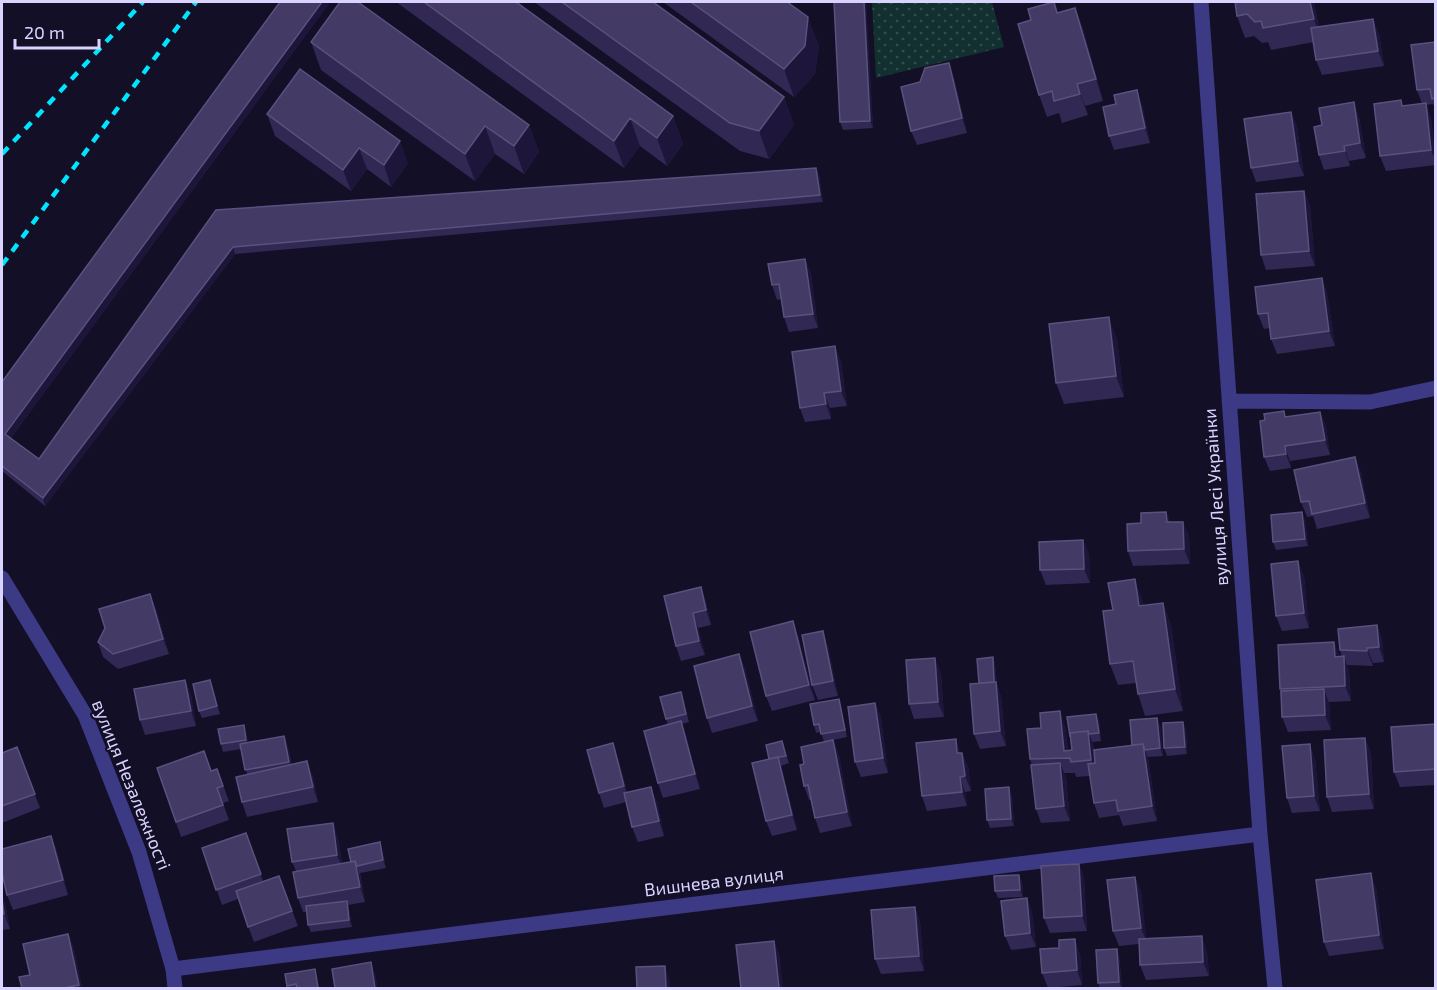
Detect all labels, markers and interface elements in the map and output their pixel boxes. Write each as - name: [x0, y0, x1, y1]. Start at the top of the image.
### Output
- scale bar: [15, 12, 99, 50]
- text: 20 m: [24, 21, 65, 43]
- street label: вулиця Лесі Українки: [1198, 408, 1232, 586]
- street label: вулиця Незалежності: [88, 696, 176, 873]
- street label: Вишнева вулиця: [643, 862, 785, 900]

